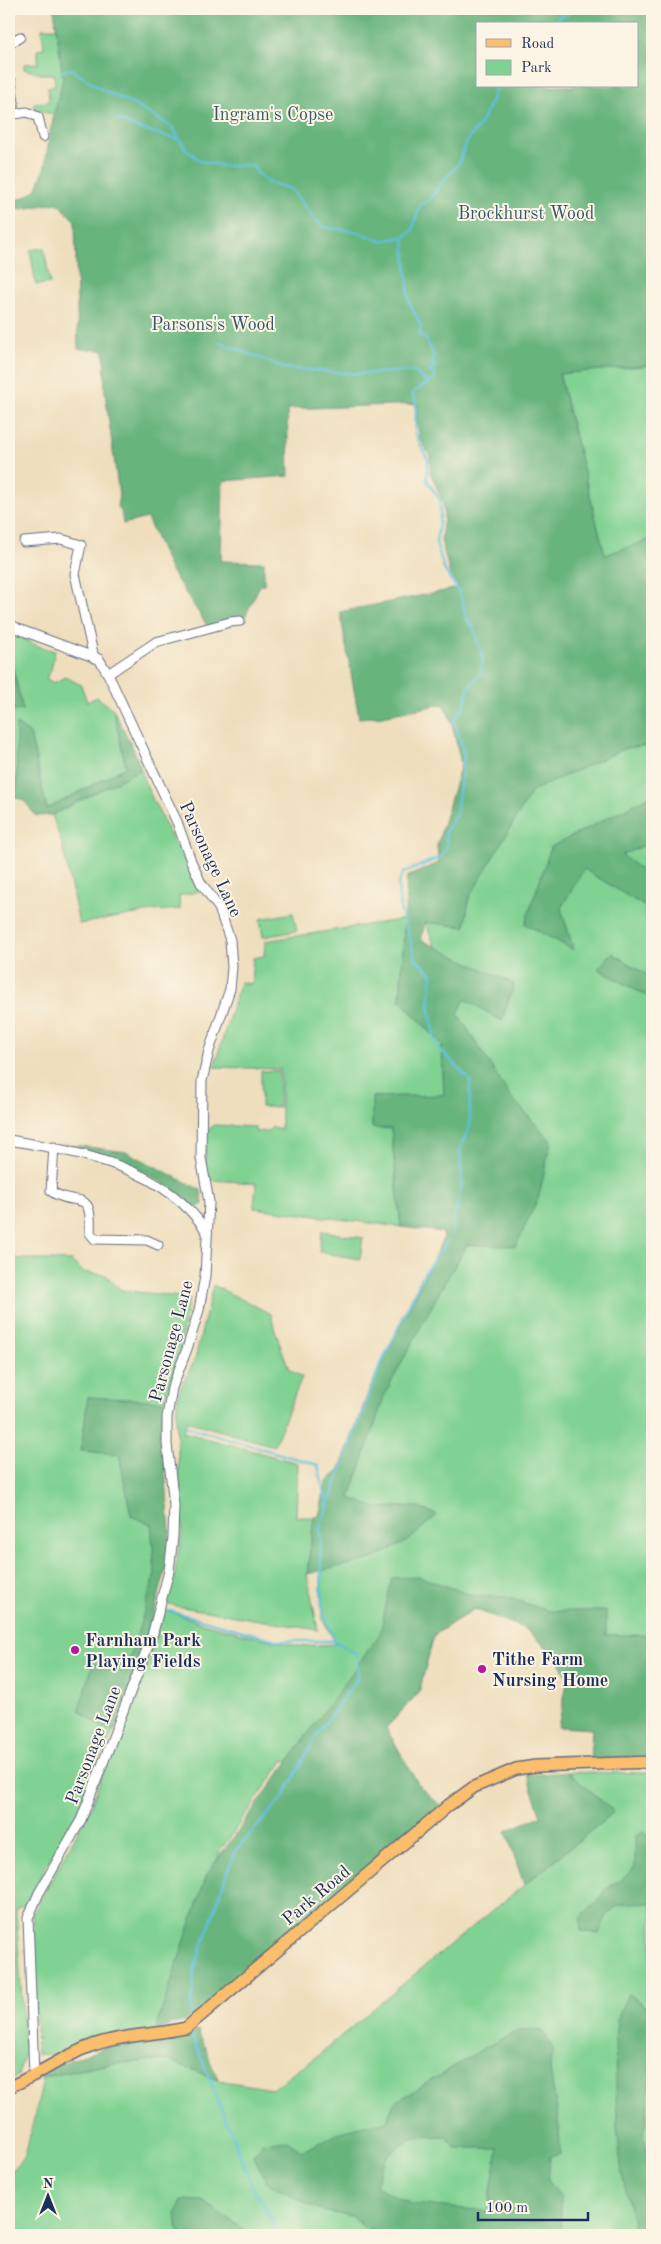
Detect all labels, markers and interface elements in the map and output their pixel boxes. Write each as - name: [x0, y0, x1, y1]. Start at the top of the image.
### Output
- legend: [476, 22, 638, 88]
- text: Road: [521, 37, 555, 52]
- text: Park: [521, 61, 552, 76]
- park label: Ingram's Copse: [213, 106, 333, 124]
- park label: Brockhurst Wood: [458, 205, 594, 223]
- park label: Parsons's Wood: [151, 316, 275, 334]
- street label: Parsonage Lane: [176, 799, 245, 920]
- street label: Parsonage Lane: [147, 1279, 197, 1404]
- place label: Farnham Park Playing Fields: [85, 1632, 201, 1671]
- marker: Farnham Park Playing Fields: [69, 1644, 81, 1656]
- place label: Tithe Farm Nursing Home: [492, 1651, 608, 1690]
- marker: Tithe Farm Nursing Home: [476, 1663, 488, 1675]
- street label: Parsonage Lane: [63, 1684, 125, 1807]
- street label: Park Road: [279, 1862, 354, 1929]
- north arrow: [22, 2172, 72, 2222]
- text: N: [43, 2177, 54, 2191]
- scale bar: [478, 2189, 588, 2221]
- text: 100 m: [486, 2201, 528, 2216]

